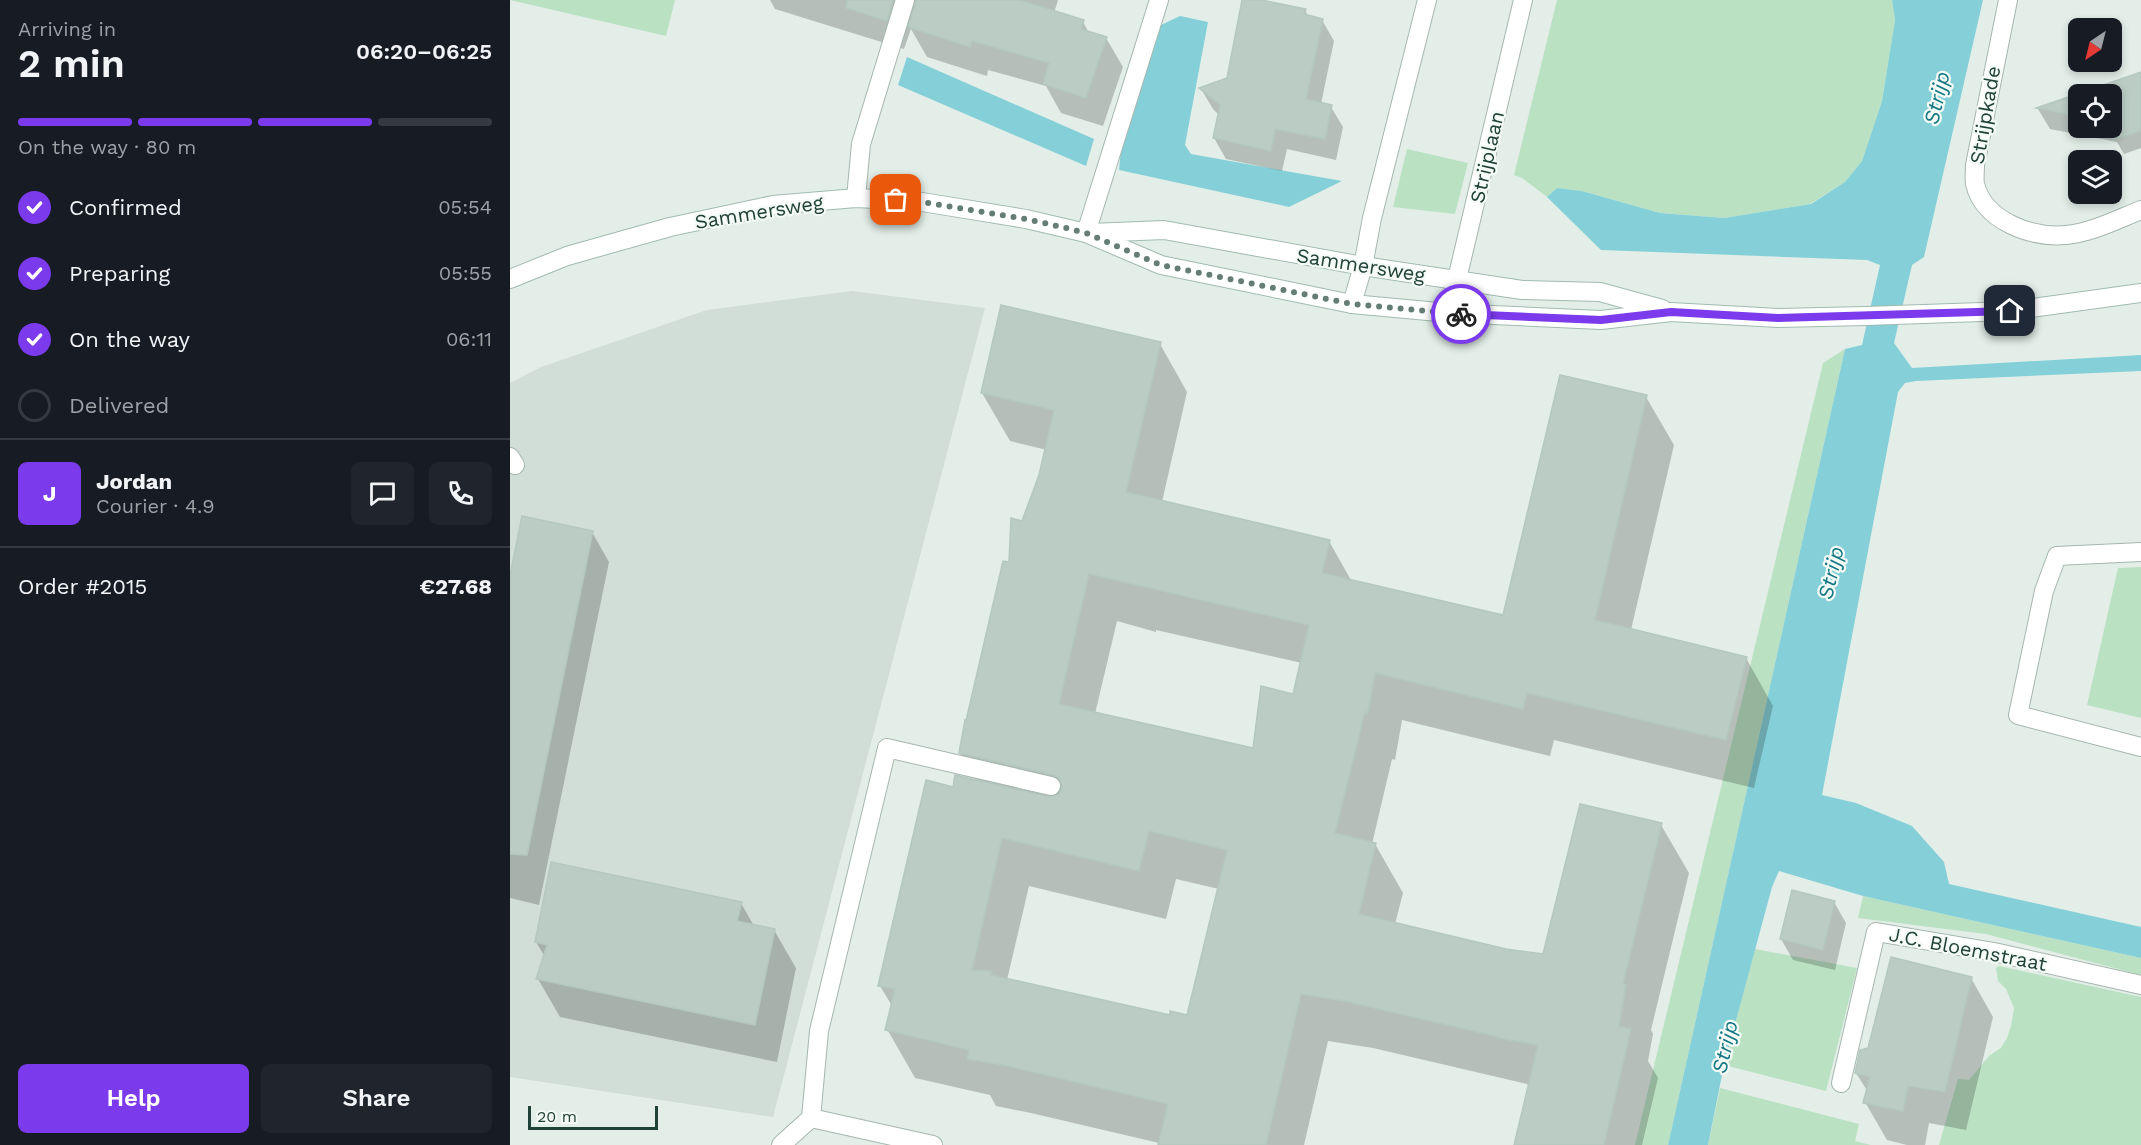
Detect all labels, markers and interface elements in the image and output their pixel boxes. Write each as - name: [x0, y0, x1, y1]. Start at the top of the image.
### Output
- text: Arriving in: [18, 17, 116, 41]
- north arrow: [2068, 18, 2122, 72]
- map controls: [2068, 18, 2122, 204]
- text: 06:20–06:25: [356, 39, 492, 64]
- text: 2 min: [18, 41, 125, 86]
- street label: Strijpkade: [1965, 64, 2005, 166]
- water label: Strijp: [1918, 69, 1955, 127]
- button: locate: [2068, 84, 2122, 138]
- street label: Strijplaan: [1465, 109, 1509, 205]
- text: On the way · 80 m: [18, 135, 196, 159]
- button: layers: [2068, 150, 2122, 204]
- pin: [870, 174, 921, 225]
- icon: bag: [879, 183, 912, 216]
- street label: Sammersweg: [693, 190, 825, 234]
- icon: check: [18, 191, 51, 224]
- text: Confirmed: [69, 195, 182, 220]
- text: 05:54: [438, 195, 492, 219]
- street label: Sammersweg: [1295, 243, 1427, 287]
- icon: check: [18, 257, 51, 290]
- text: Preparing: [69, 261, 170, 286]
- text: 05:55: [439, 261, 492, 285]
- courier: [1431, 284, 1491, 344]
- pin: [1984, 285, 2035, 336]
- icon: home: [1993, 294, 2026, 327]
- icon: bike: [1445, 298, 1478, 331]
- icon: check: [18, 323, 51, 356]
- text: On the way: [69, 327, 190, 352]
- text: 06:11: [446, 327, 492, 351]
- text: Delivered: [69, 393, 169, 418]
- button: chat: [351, 462, 414, 525]
- button: phone: [429, 462, 492, 525]
- text: Jordan: [96, 469, 172, 494]
- text: J: [43, 481, 56, 506]
- text: Courier · 4.9: [96, 494, 215, 518]
- water label: Strijp: [1812, 544, 1849, 602]
- text: Order #2015: [18, 574, 147, 599]
- text: €27.68: [420, 574, 492, 599]
- street label: J.C. Bloemstraat: [1887, 922, 2050, 976]
- water label: Strijp: [1706, 1018, 1743, 1076]
- button: Help: [18, 1064, 249, 1133]
- button: Share: [261, 1064, 492, 1133]
- scale bar: [528, 1103, 658, 1130]
- text: 20 m: [537, 1107, 577, 1126]

